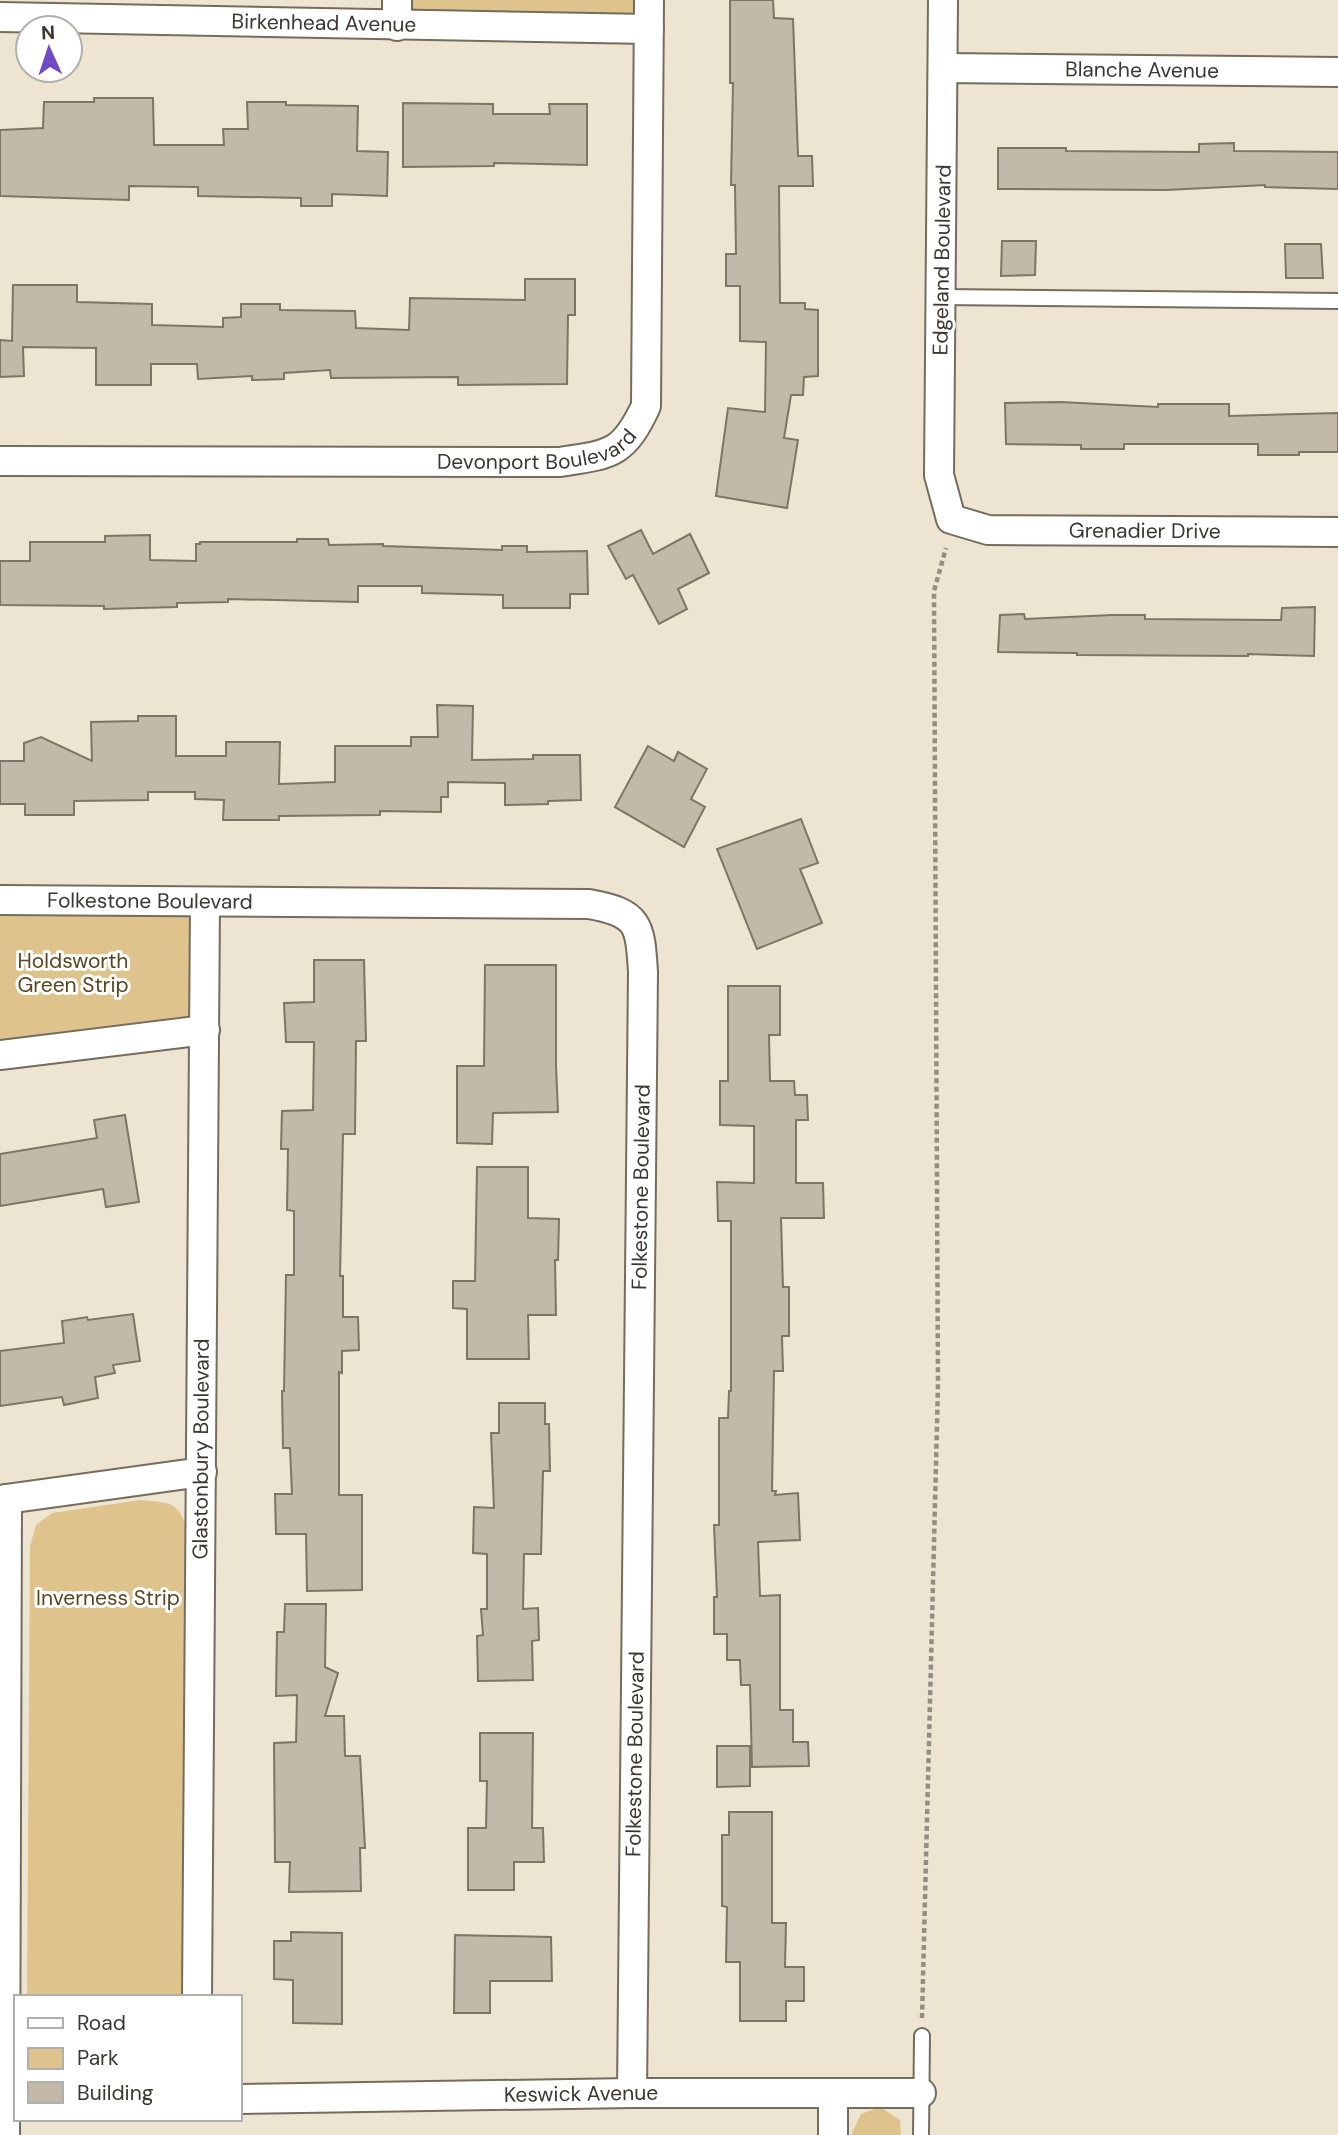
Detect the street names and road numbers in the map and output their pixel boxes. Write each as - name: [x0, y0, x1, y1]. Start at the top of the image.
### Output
- street label: Birkenhead Avenue: [231, 7, 417, 39]
- street label: Blanche Avenue: [1065, 55, 1219, 85]
- street label: Edgeland Boulevard: [926, 164, 958, 356]
- street label: Devonport Boulevard: [437, 423, 643, 476]
- street label: Grenadier Drive: [1069, 516, 1221, 545]
- street label: Folkestone Boulevard: [47, 886, 253, 916]
- street label: Folkestone Boulevard: [625, 1084, 657, 1290]
- street label: Glastonbury Boulevard: [186, 1339, 216, 1560]
- street label: Folkestone Boulevard: [619, 1651, 651, 1857]
- street label: Keswick Avenue: [504, 2079, 658, 2109]

